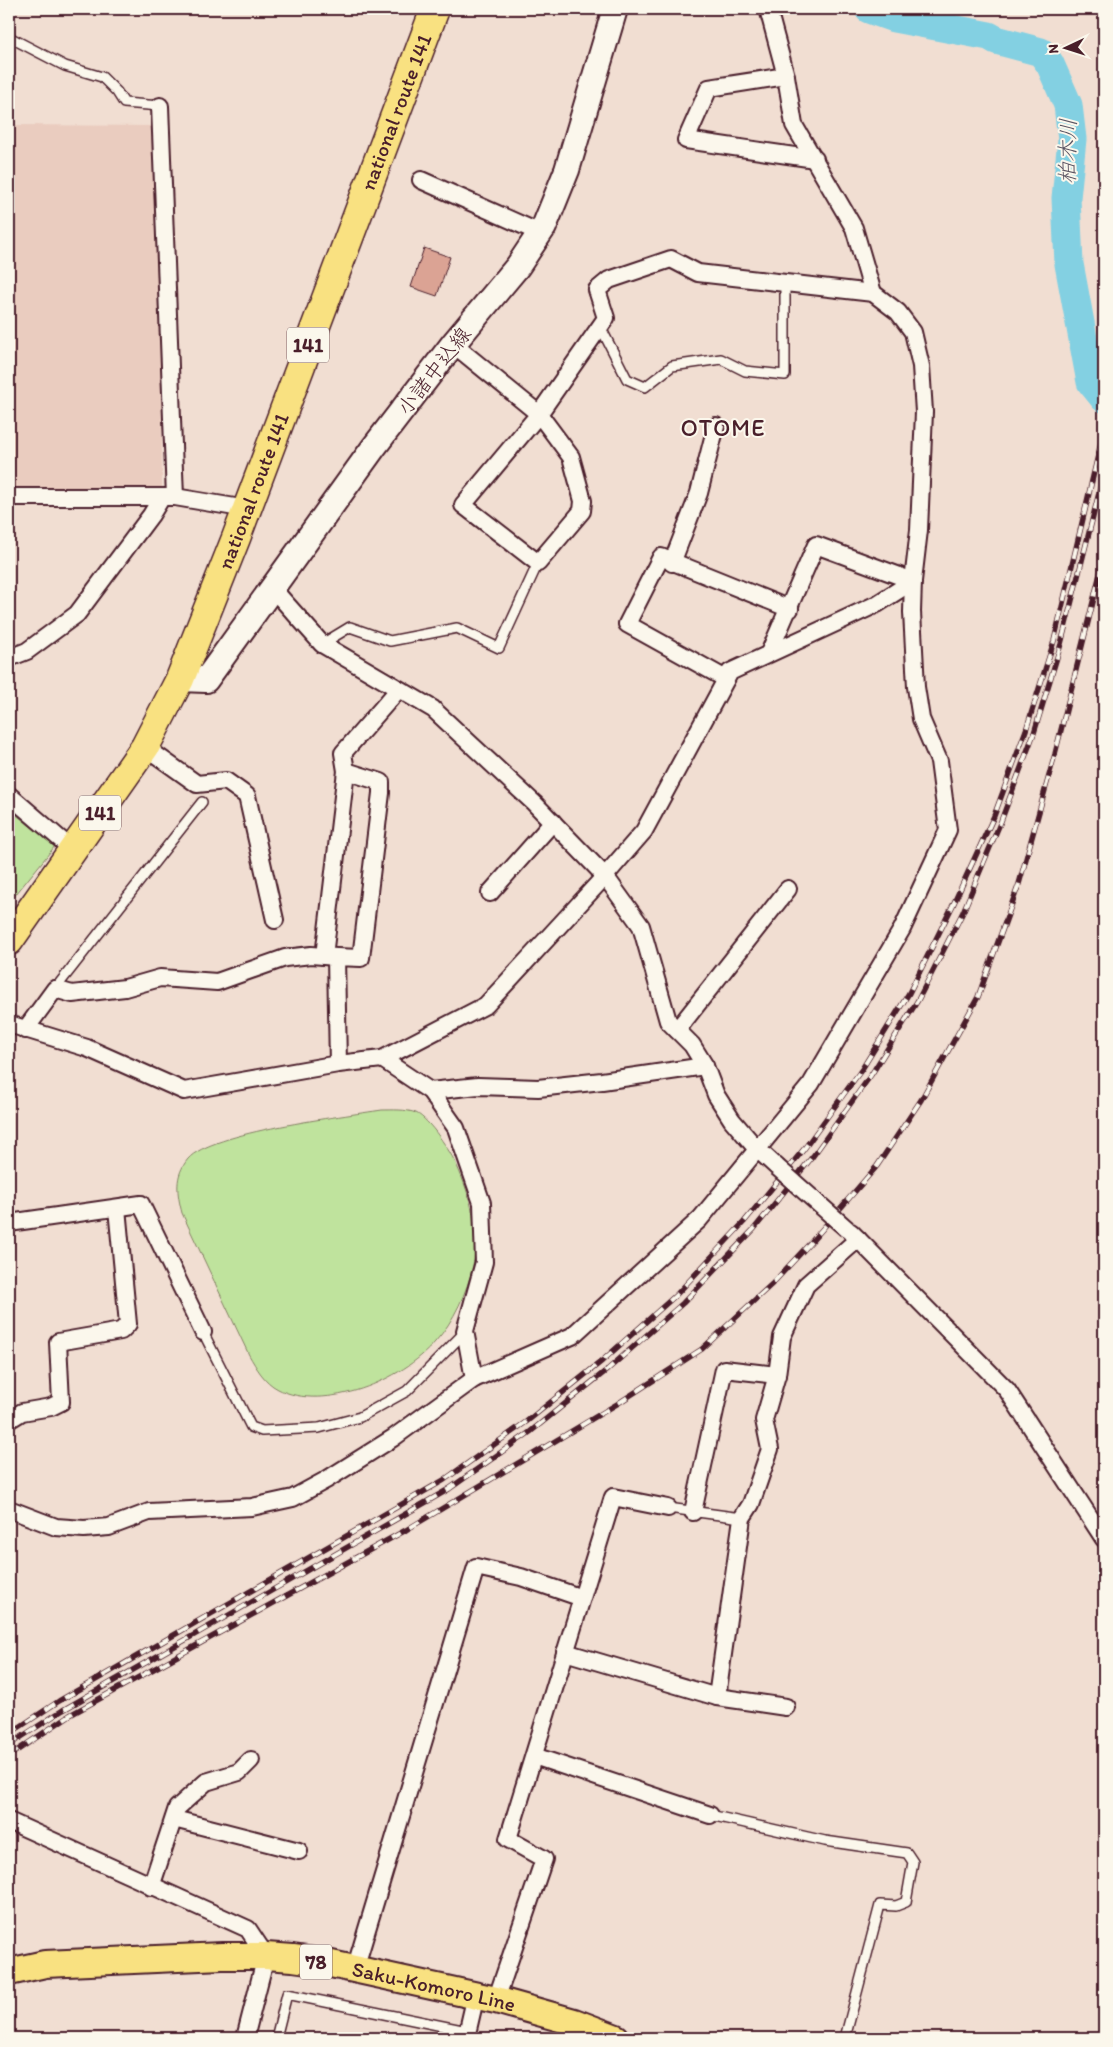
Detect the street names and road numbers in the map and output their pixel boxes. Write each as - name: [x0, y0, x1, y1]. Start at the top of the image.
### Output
- street label: national route 141: [355, 30, 437, 194]
- street label: 小諸中込線: [391, 322, 476, 420]
- road number: 141: [287, 328, 329, 362]
- street label: national route 141: [212, 409, 294, 573]
- road number: 141: [79, 796, 121, 830]
- road number: 78: [300, 1944, 332, 1980]
- street label: Saku-Komoro Line: [350, 1956, 519, 2017]

